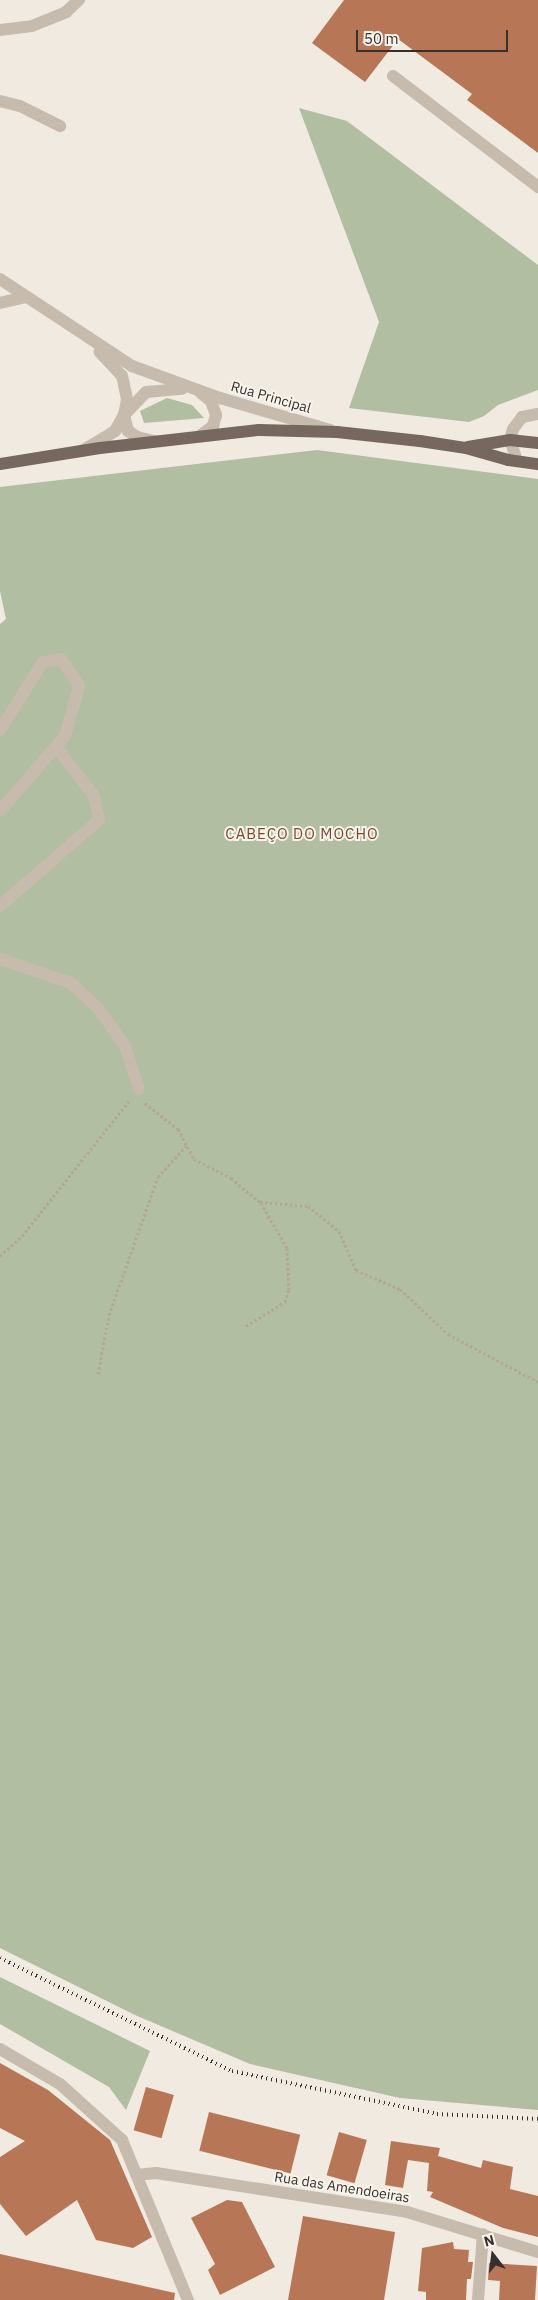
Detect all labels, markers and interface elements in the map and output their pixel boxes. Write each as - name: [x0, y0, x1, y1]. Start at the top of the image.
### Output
- scale bar: [358, 20, 510, 52]
- text: 50 m: [364, 29, 399, 48]
- street label: Rua Principal: [229, 378, 313, 416]
- district label: CABEÇO DO MOCHO: [223, 825, 381, 843]
- street label: Rua das Amendoeiras: [273, 2168, 411, 2206]
- north arrow: [468, 2230, 518, 2280]
- text: N: [482, 2231, 496, 2251]

